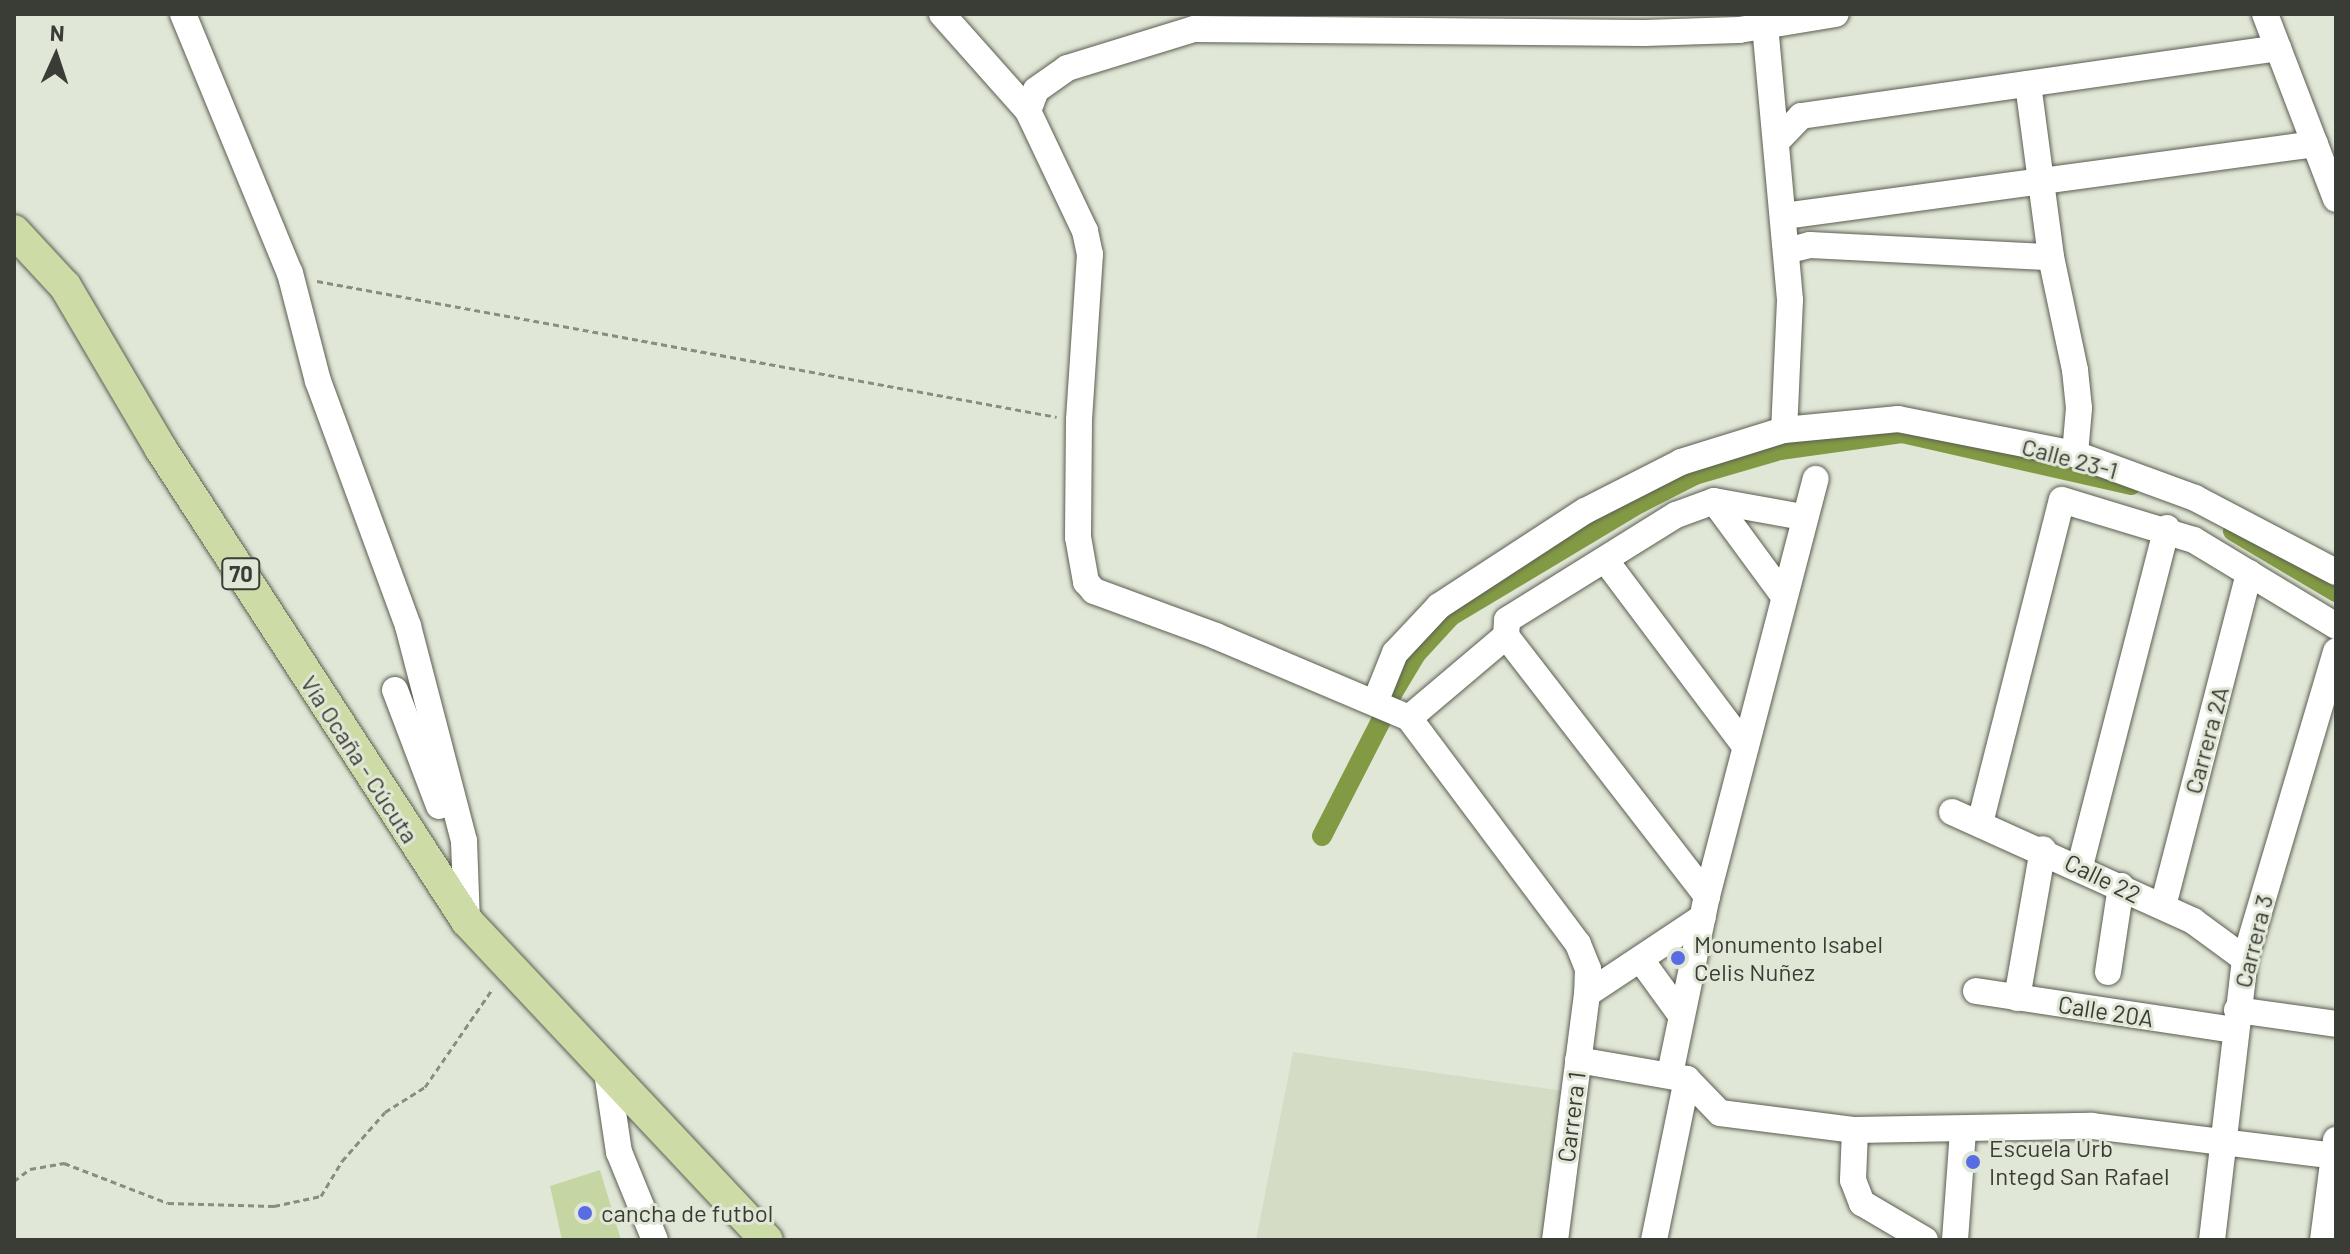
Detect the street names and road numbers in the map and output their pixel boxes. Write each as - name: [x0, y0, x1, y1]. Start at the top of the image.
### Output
- street label: Calle 23-1: [2019, 431, 2121, 485]
- road number: 70: [221, 556, 261, 592]
- street label: Vía Ocaña - Cúcuta: [295, 670, 425, 848]
- street label: Carrera 2A: [2178, 683, 2234, 797]
- street label: Calle 22: [2060, 847, 2146, 909]
- street label: Carrera 3: [2228, 891, 2278, 991]
- street label: Calle 20A: [2056, 989, 2156, 1033]
- street label: Carrera 1: [1551, 1070, 1591, 1164]

